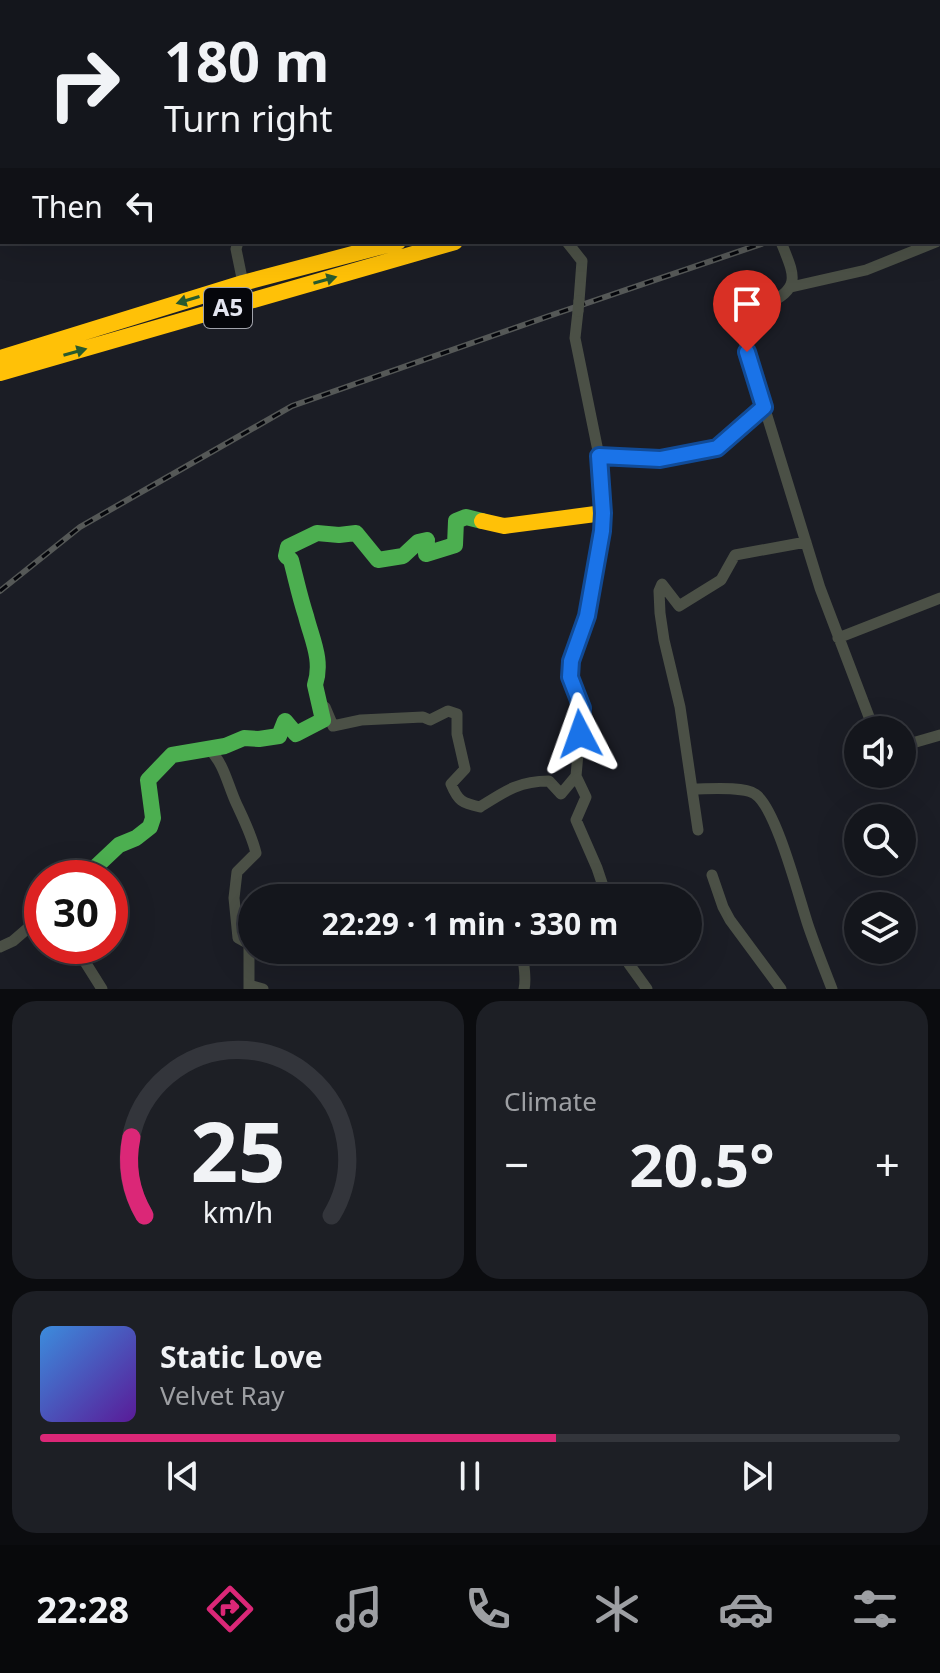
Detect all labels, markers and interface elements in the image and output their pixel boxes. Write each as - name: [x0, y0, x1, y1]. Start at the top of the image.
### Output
- text: 180 m: [164, 22, 329, 98]
- icon: right: [32, 32, 136, 136]
- text: Turn right: [164, 94, 332, 143]
- icon: left: [119, 184, 163, 228]
- text: Then: [32, 186, 103, 227]
- pin: [713, 270, 781, 352]
- one-way arrow: [313, 273, 337, 286]
- icon: arrive: [725, 282, 769, 326]
- road number: A5: [204, 288, 252, 328]
- one-way arrow: [176, 295, 200, 307]
- one-way arrow: [63, 345, 87, 358]
- position arrow: [538, 692, 622, 776]
- map controls: [844, 716, 916, 964]
- button: sound: [844, 716, 916, 788]
- button: search: [844, 804, 916, 876]
- speed limit sign: 30: [24, 860, 128, 964]
- button: layers: [844, 892, 916, 964]
- text: 22:29 · 1 min · 330 m: [322, 903, 618, 944]
- text: Climate: [504, 1083, 597, 1119]
- text: 25: [190, 1093, 286, 1206]
- text: 20.5°: [629, 1123, 775, 1205]
- text: −: [504, 1134, 529, 1194]
- text: +: [875, 1134, 900, 1194]
- text: km/h: [203, 1192, 273, 1231]
- text: Static Love: [160, 1336, 323, 1377]
- text: Velvet Ray: [160, 1377, 285, 1413]
- icon: previous: [161, 1454, 205, 1498]
- icon: pause: [448, 1454, 492, 1498]
- icon: next: [735, 1454, 779, 1498]
- icon: directions: [202, 1581, 258, 1637]
- icon: music: [331, 1581, 387, 1637]
- icon: phone: [460, 1581, 516, 1637]
- icon: climate: [589, 1581, 645, 1637]
- icon: car: [718, 1581, 774, 1637]
- icon: filters: [847, 1581, 903, 1637]
- text: 22:28: [37, 1585, 129, 1634]

